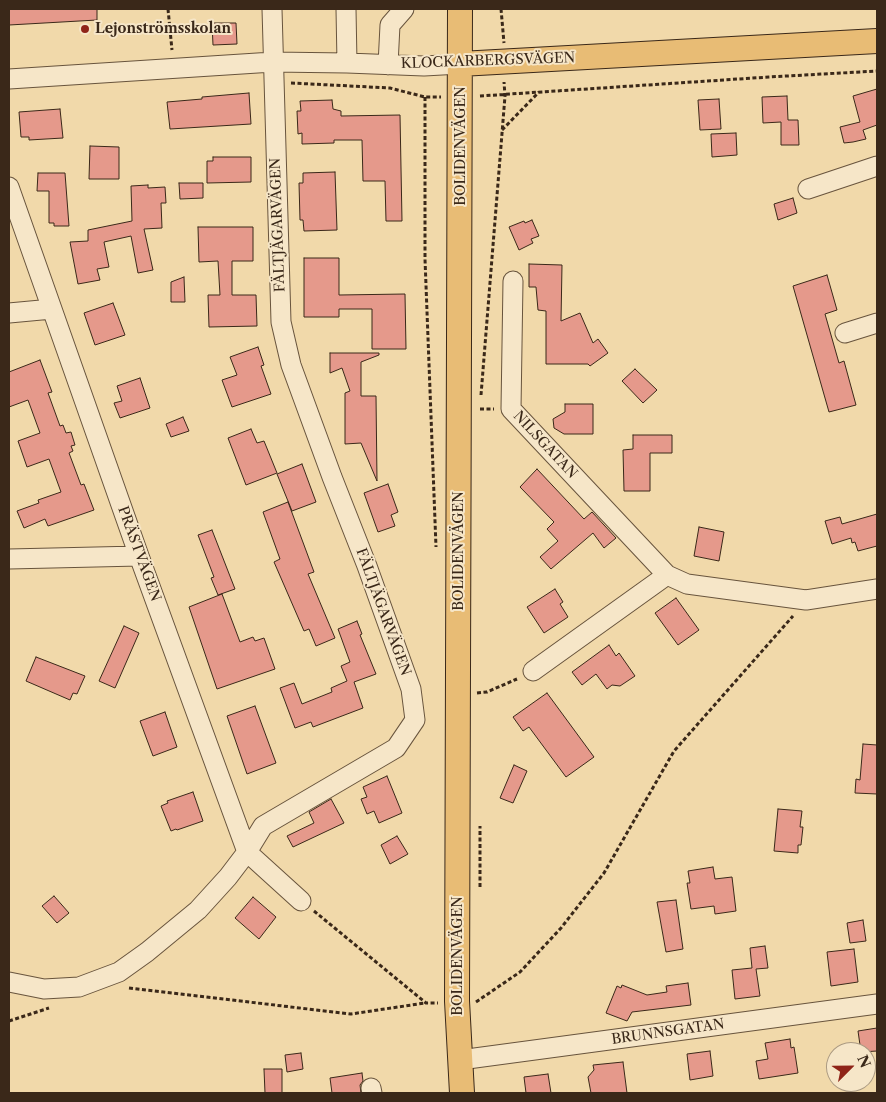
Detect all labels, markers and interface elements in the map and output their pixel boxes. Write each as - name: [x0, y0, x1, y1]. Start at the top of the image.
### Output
- place label: Lejonströmsskolan: [95, 21, 231, 37]
- marker: Lejonströmsskolan: [79, 23, 91, 35]
- street label: KLOCKARBERGSVÄGEN: [400, 50, 576, 72]
- street label: BOLIDENVÄGEN: [453, 86, 469, 206]
- street label: FÄLTJÄGARVÄGEN: [267, 157, 289, 293]
- street label: NILSGATAN: [509, 408, 581, 482]
- street label: BOLIDENVÄGEN: [451, 491, 467, 611]
- street label: PRÄSTVÄGEN: [114, 504, 164, 604]
- street label: FÄLTJÄGARVÄGEN: [352, 546, 414, 678]
- street label: BOLIDENVÄGEN: [450, 896, 466, 1016]
- street label: BRUNNSGATAN: [610, 1016, 726, 1048]
- north arrow: [826, 1042, 876, 1092]
- text: N: [853, 1052, 875, 1071]

